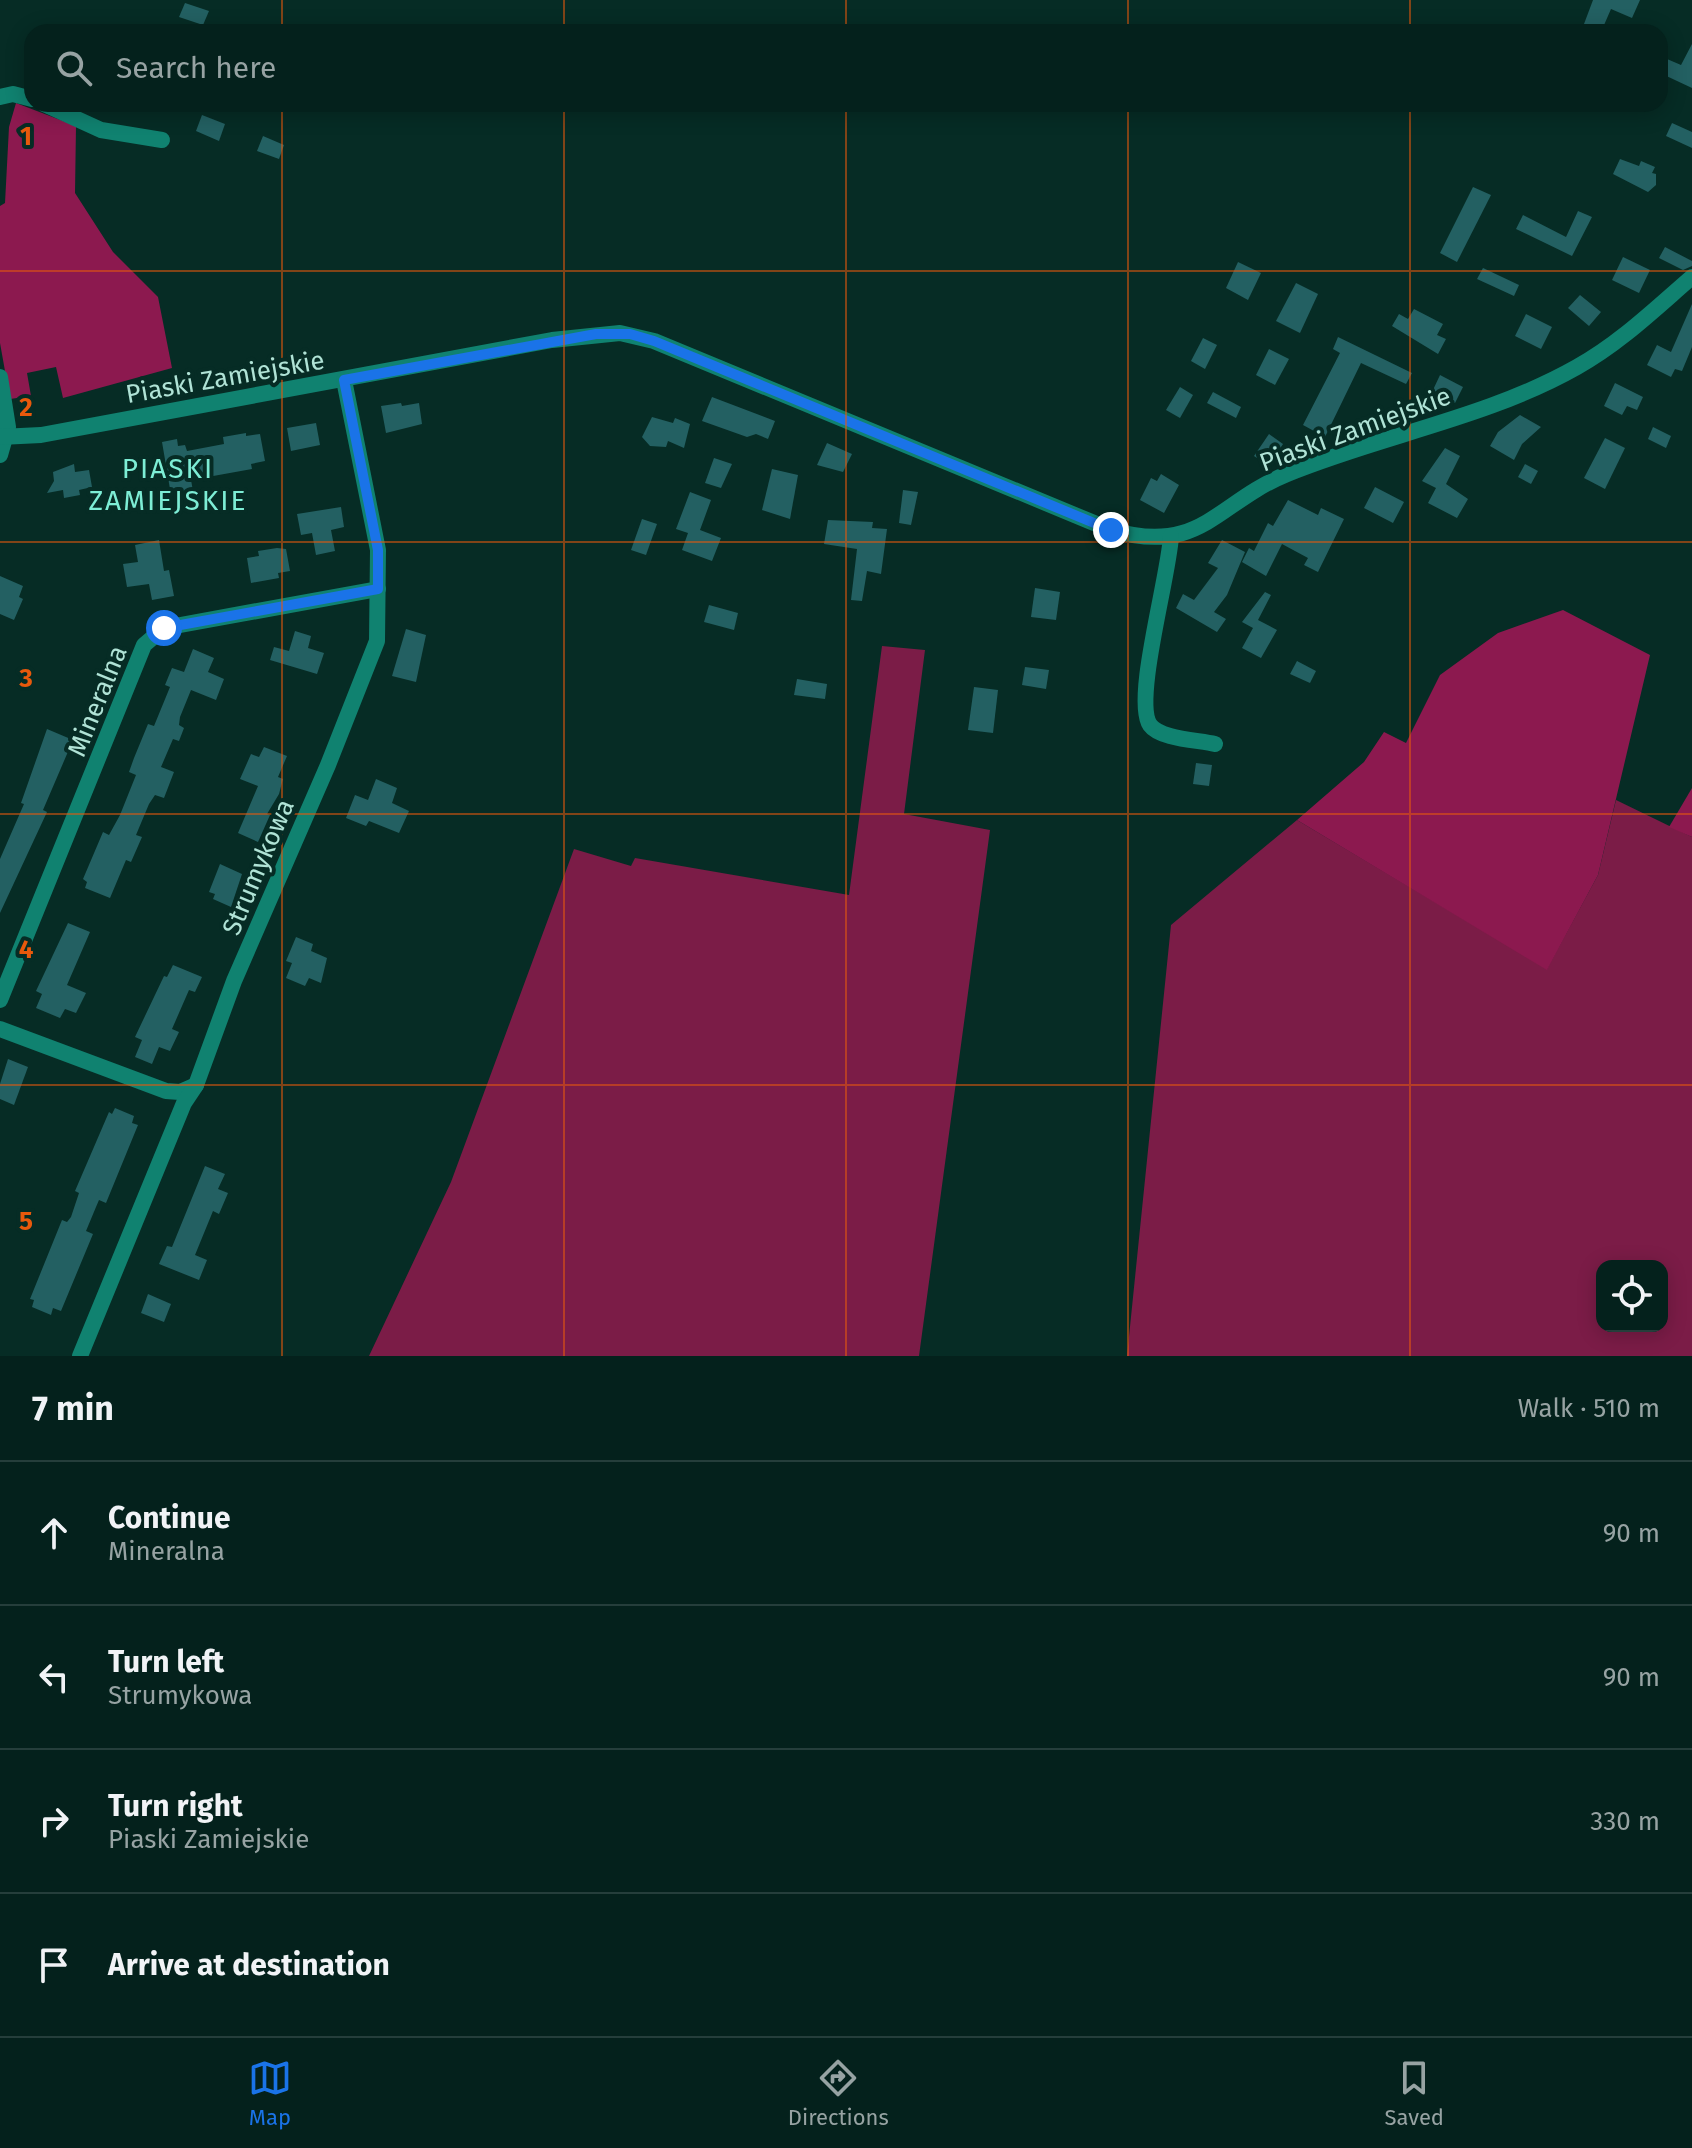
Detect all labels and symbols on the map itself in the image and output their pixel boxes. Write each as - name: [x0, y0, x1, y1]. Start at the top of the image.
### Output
- text: 1: [20, 121, 32, 152]
- street label: Piaski Zamiejskie: [123, 345, 327, 410]
- street label: Piaski Zamiejskie: [1255, 380, 1455, 478]
- text: 2: [19, 392, 33, 423]
- district label: PIASKI ZAMIEJSKIE: [88, 452, 248, 517]
- route end: [1093, 512, 1129, 548]
- route start: [146, 610, 182, 646]
- street label: Mineralna: [61, 641, 134, 761]
- text: 3: [18, 663, 33, 694]
- street label: Strumykowa: [216, 795, 301, 940]
- text: 4: [19, 934, 34, 965]
- text: 5: [19, 1206, 33, 1237]

